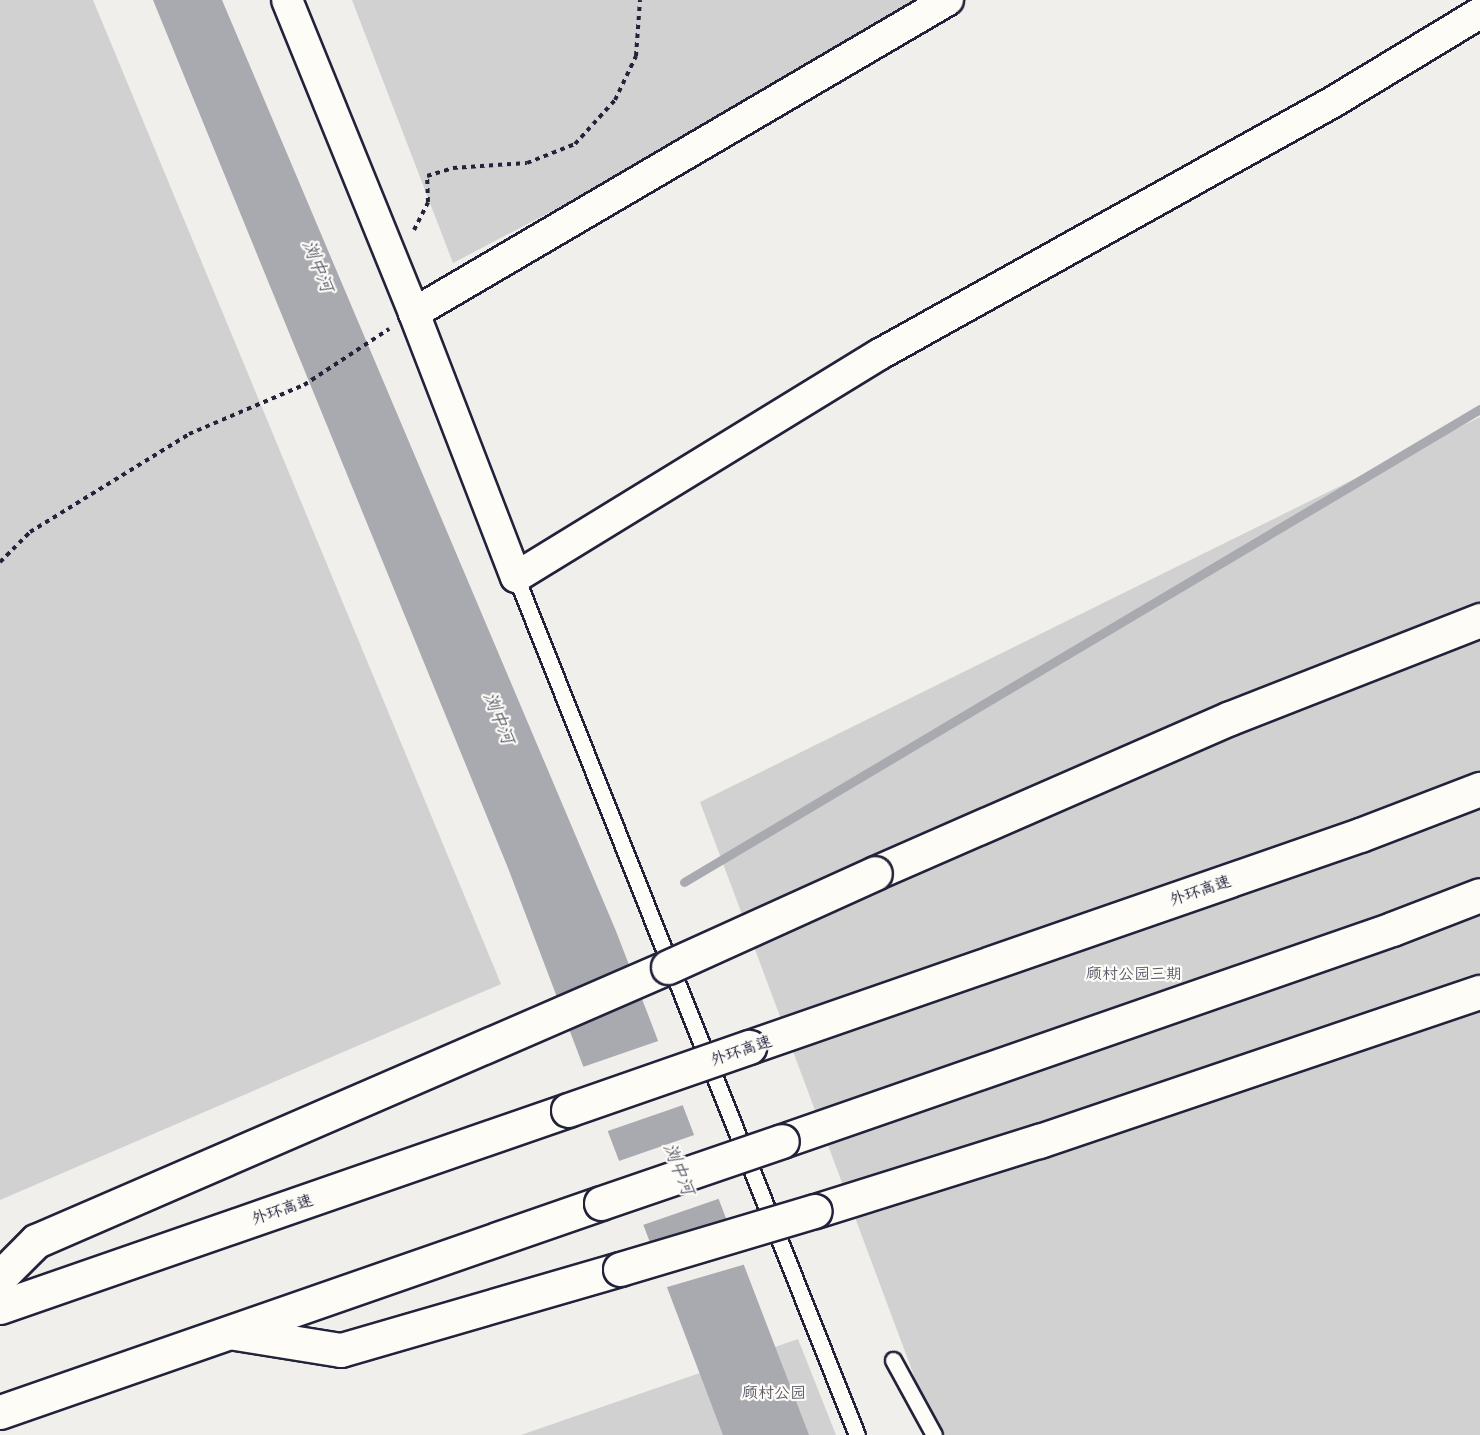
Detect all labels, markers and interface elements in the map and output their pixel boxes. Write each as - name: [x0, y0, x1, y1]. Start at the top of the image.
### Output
- water label: 浏中河: [298, 237, 338, 295]
- water label: 浏中河: [479, 689, 519, 747]
- street label: 外环高速: [1167, 871, 1233, 909]
- park label: 顾村公园三期: [1086, 963, 1182, 983]
- street label: 外环高速: [708, 1031, 774, 1069]
- water label: 浏中河: [659, 1140, 699, 1198]
- street label: 外环高速: [249, 1190, 315, 1228]
- park label: 顾村公园: [742, 1382, 806, 1402]

